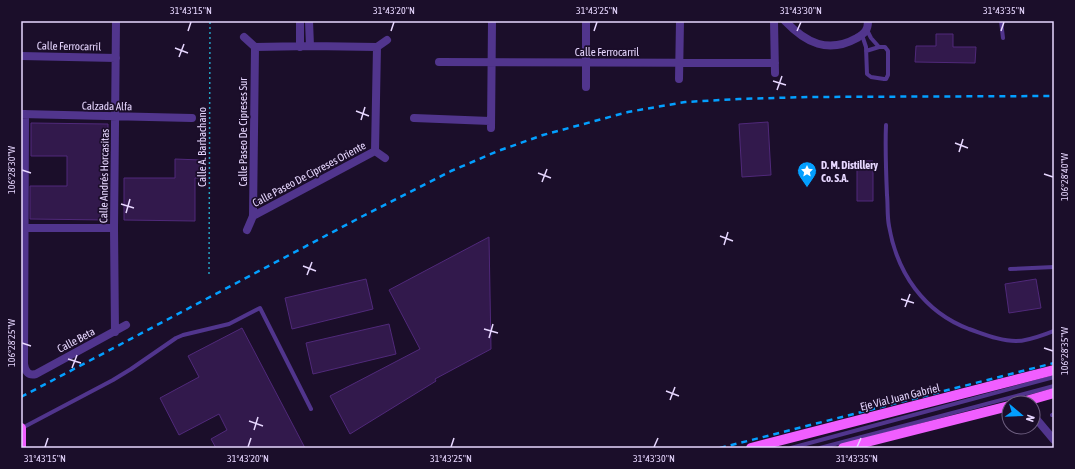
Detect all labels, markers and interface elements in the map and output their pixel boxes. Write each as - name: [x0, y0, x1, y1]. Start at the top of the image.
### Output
- text: 31°43'15"N: [170, 5, 212, 16]
- text: 31°43'20"N: [373, 5, 415, 16]
- text: 31°43'25"N: [576, 5, 618, 16]
- text: 31°43'30"N: [780, 5, 822, 16]
- text: 31°43'35"N: [983, 5, 1025, 16]
- street label: Calle Ferrocarril: [37, 39, 101, 53]
- street label: Calle Ferrocarril: [575, 46, 639, 58]
- street label: Calle Paseo De Cipreses Sur: [237, 77, 249, 187]
- street label: Calzada Alfa: [82, 100, 132, 112]
- street label: Calle A. Barbachano: [196, 107, 208, 187]
- street label: Calle Andrés Horcasitas: [97, 129, 111, 223]
- street label: Calle Paseo De Cipreses Oriente: [250, 139, 368, 209]
- text: 106°28'30"W: [6, 145, 17, 194]
- text: 106°28'40"W: [1059, 152, 1070, 201]
- place label: D. M. Distillery Co. S.A.: [821, 159, 878, 184]
- place icon: D. M. Distillery Co. S.A.: [796, 160, 818, 188]
- text: 106°28'25"W: [6, 318, 17, 367]
- street label: Calle Beta: [55, 325, 97, 355]
- text: 106°28'35"W: [1059, 326, 1070, 375]
- street label: Eje Vial Juan Gabriel: [859, 381, 941, 413]
- north arrow: [1001, 395, 1041, 435]
- text: N: [1024, 413, 1037, 423]
- text: 31°43'15"N: [24, 453, 66, 464]
- text: 31°43'20"N: [227, 453, 269, 464]
- text: 31°43'25"N: [430, 453, 472, 464]
- text: 31°43'30"N: [633, 453, 675, 464]
- text: 31°43'35"N: [836, 453, 878, 464]

